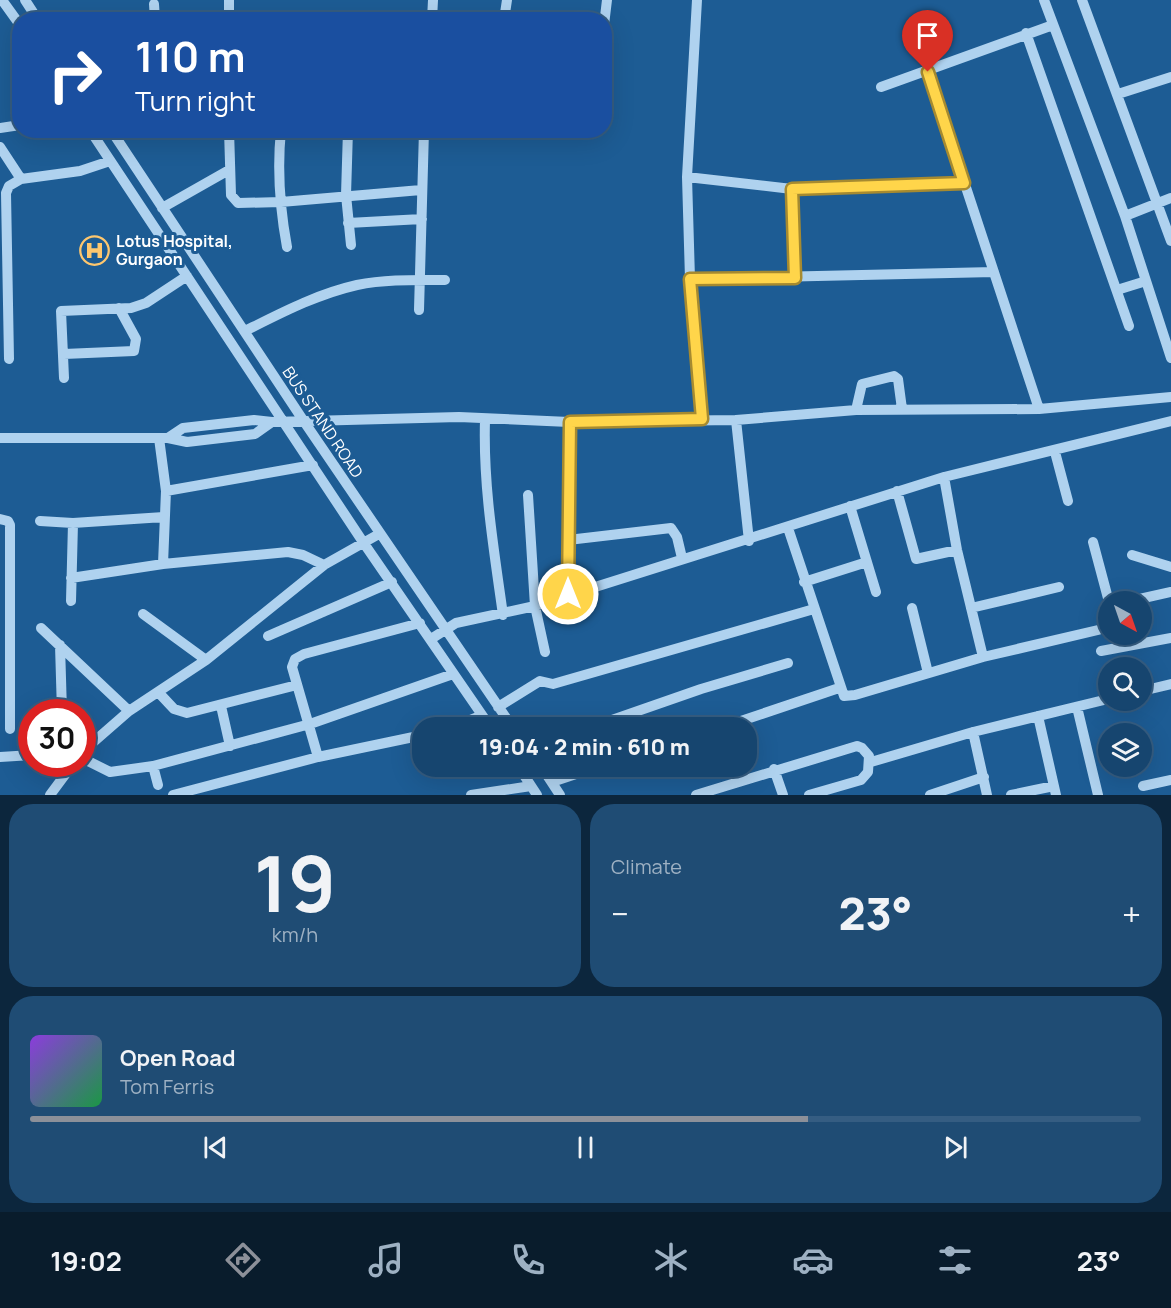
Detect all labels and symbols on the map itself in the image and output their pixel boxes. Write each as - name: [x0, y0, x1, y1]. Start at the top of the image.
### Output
- pin: [902, 10, 953, 72]
- place label: Lotus Hospital, Gurgaon: [116, 230, 233, 270]
- hospital icon: Lotus Hospital, Gurgaon: [79, 234, 111, 266]
- street label: BUS STAND ROAD: [278, 362, 369, 482]
- position arrow: [536, 562, 600, 626]
- north arrow: [1098, 591, 1152, 645]
- speed limit sign: 30: [18, 699, 96, 777]

